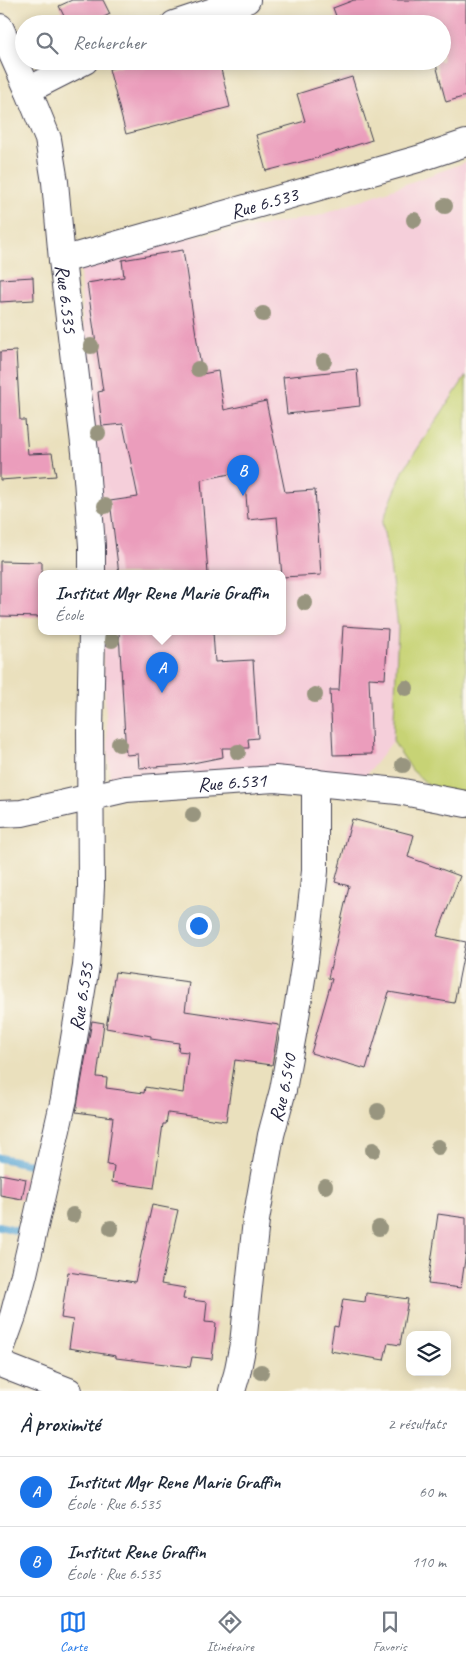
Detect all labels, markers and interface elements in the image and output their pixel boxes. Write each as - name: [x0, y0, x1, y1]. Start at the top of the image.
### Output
- search box: [15, 15, 451, 70]
- icon: search: [33, 29, 61, 57]
- text: Rechercher: [73, 31, 146, 55]
- street label: Rue 6.533: [228, 181, 303, 225]
- street label: Rue 6.535: [50, 263, 83, 336]
- pin: B: [227, 455, 259, 496]
- popup: [38, 570, 286, 635]
- text: Institut Mgr Rene Marie Graffin: [55, 581, 269, 605]
- text: École: [55, 605, 83, 625]
- pin: A: [146, 652, 178, 693]
- street label: Rue 6.531: [197, 768, 268, 797]
- your location: [186, 913, 212, 939]
- street label: Rue 6.535: [63, 960, 100, 1033]
- street label: Rue 6.540: [263, 1050, 303, 1125]
- map controls: [406, 1331, 451, 1376]
- button: layers: [406, 1331, 451, 1376]
- text: À proximité: [20, 1411, 100, 1437]
- text: 2 résultats: [387, 1414, 446, 1434]
- text: Institut Mgr Rene Marie Graffin: [67, 1470, 281, 1494]
- text: A: [32, 1482, 40, 1502]
- text: 60 m: [419, 1482, 446, 1502]
- text: École · Rue 6.535: [67, 1494, 161, 1514]
- text: Institut Rene Graffin: [67, 1540, 206, 1564]
- text: B: [32, 1552, 40, 1572]
- text: 110 m: [412, 1552, 446, 1572]
- text: École · Rue 6.535: [67, 1564, 161, 1584]
- tab: Carte: [59, 1608, 87, 1655]
- tab: Itinéraire: [206, 1608, 254, 1655]
- tab: Favoris: [373, 1608, 406, 1655]

